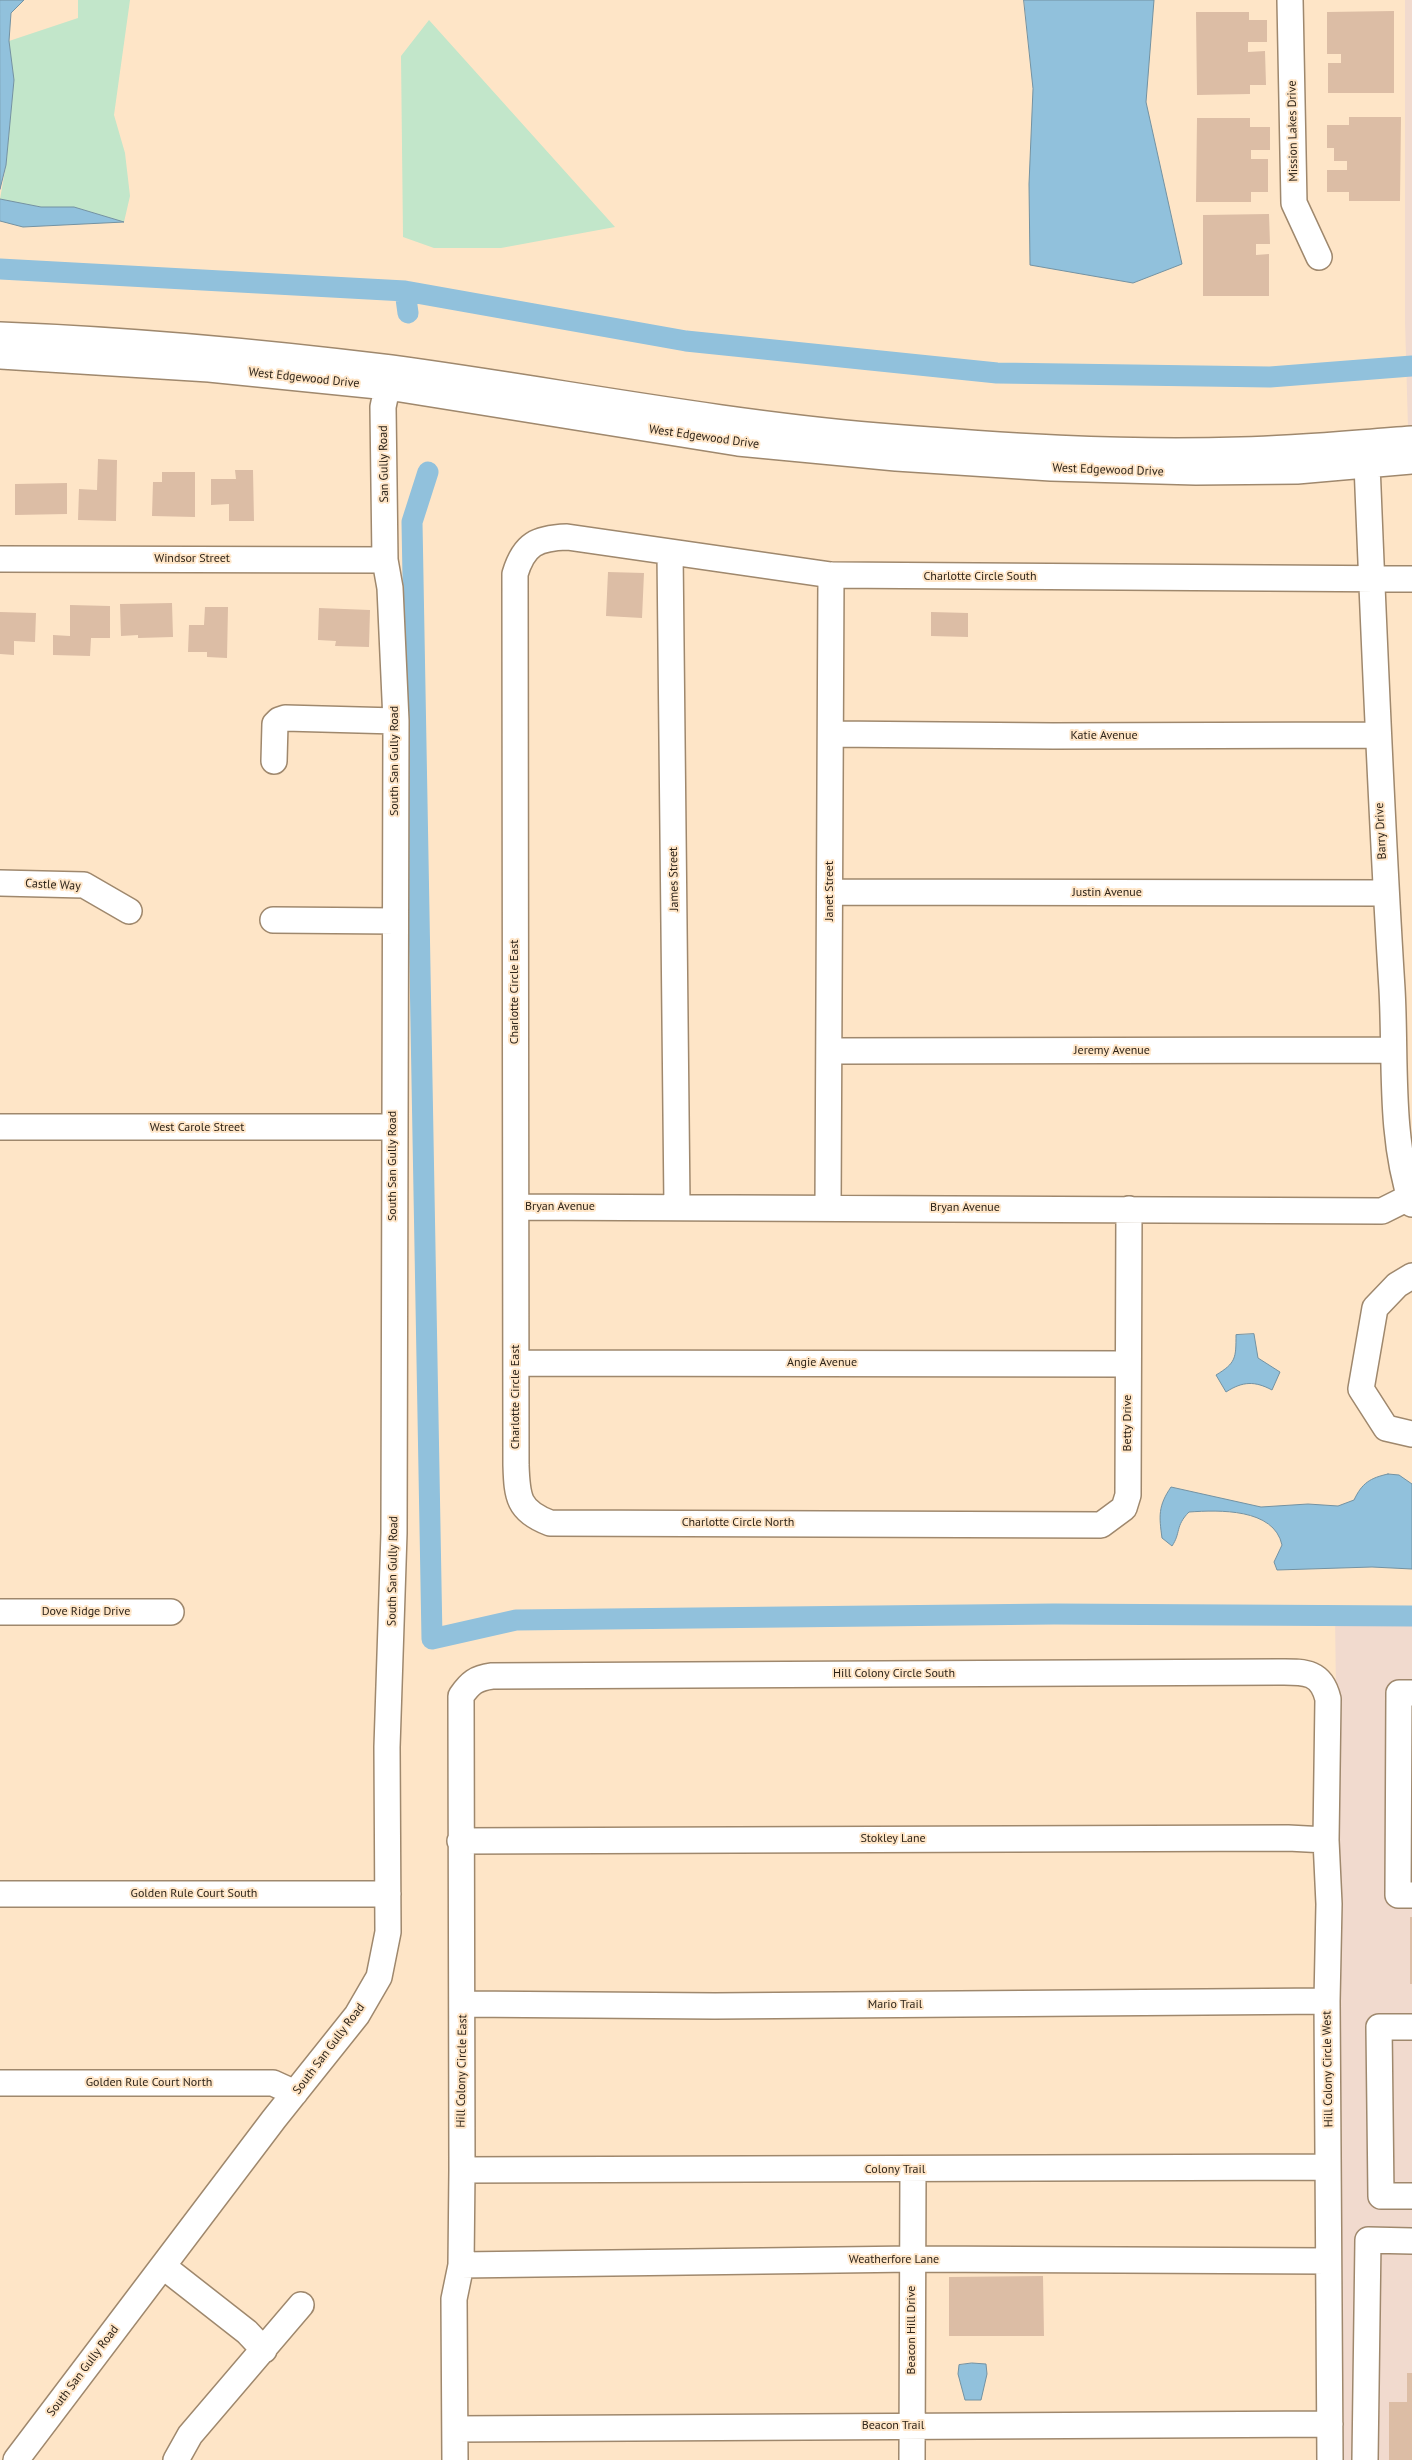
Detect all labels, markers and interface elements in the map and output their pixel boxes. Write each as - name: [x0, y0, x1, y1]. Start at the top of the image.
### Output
- street label: Mission Lakes Drive: [1285, 80, 1301, 182]
- street label: West Edgewood Drive: [248, 365, 360, 391]
- street label: West Edgewood Drive: [648, 422, 760, 452]
- street label: San Gully Road: [376, 425, 392, 503]
- street label: West Edgewood Drive: [1052, 461, 1164, 479]
- street label: Windsor Street: [154, 552, 230, 566]
- street label: Charlotte Circle South: [924, 570, 1036, 584]
- street label: South San Gully Road: [388, 706, 402, 816]
- street label: Katie Avenue: [1071, 729, 1137, 743]
- street label: Barry Drive: [1372, 802, 1390, 860]
- street label: James Street: [666, 847, 682, 911]
- street label: Janet Street: [823, 861, 837, 921]
- street label: Castle Way: [25, 876, 81, 894]
- street label: Justin Avenue: [1072, 886, 1142, 900]
- street label: Charlotte Circle East: [508, 940, 522, 1044]
- street label: Jeremy Avenue: [1074, 1044, 1150, 1058]
- street label: South San Gully Road: [386, 1111, 400, 1221]
- street label: West Carole Street: [150, 1121, 244, 1135]
- street label: Bryan Avenue: [525, 1200, 595, 1214]
- street label: Bryan Avenue: [930, 1201, 1000, 1215]
- street label: Charlotte Circle East: [509, 1345, 523, 1449]
- street label: Angie Avenue: [787, 1356, 857, 1370]
- street label: Betty Drive: [1121, 1395, 1135, 1451]
- street label: South San Gully Road: [385, 1516, 401, 1626]
- street label: Charlotte Circle North: [682, 1516, 794, 1530]
- street label: Dove Ridge Drive: [42, 1605, 130, 1619]
- street label: Hill Colony Circle South: [833, 1667, 955, 1681]
- street label: Stokley Lane: [860, 1832, 926, 1846]
- street label: Golden Rule Court South: [131, 1887, 257, 1901]
- street label: Mario Trail: [868, 1998, 922, 2012]
- street label: South San Gully Road: [290, 2001, 368, 2097]
- street label: Hill Colony Circle West: [1320, 2011, 1336, 2127]
- street label: Hill Colony Circle East: [454, 2014, 470, 2128]
- street label: Golden Rule Court North: [86, 2076, 212, 2090]
- street label: Colony Trail: [865, 2163, 925, 2177]
- street label: Weatherfore Lane: [849, 2253, 939, 2267]
- street label: Beacon Hill Drive: [905, 2286, 919, 2374]
- street label: South San Gully Road: [44, 2323, 122, 2419]
- street label: Beacon Trail: [862, 2419, 924, 2433]

